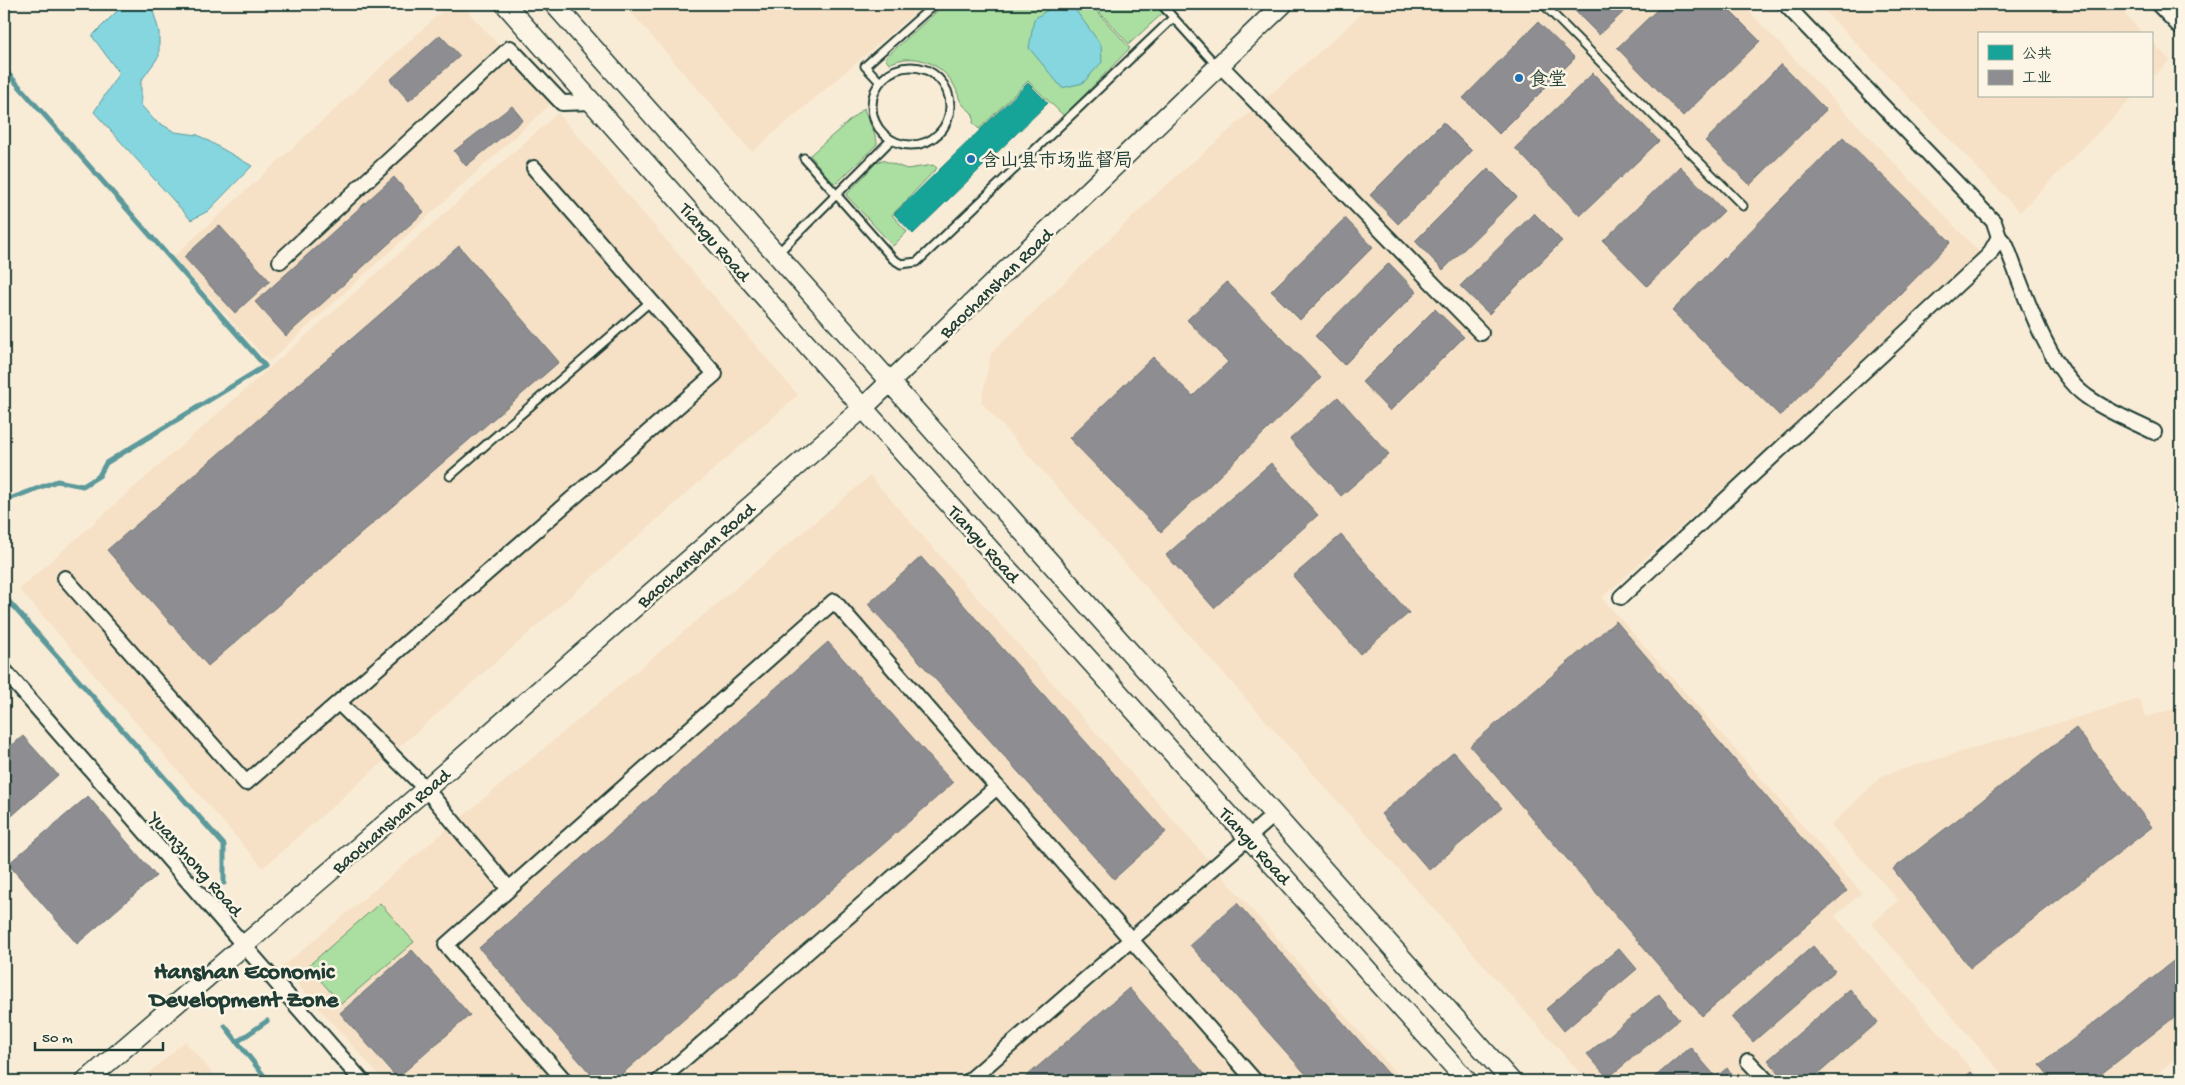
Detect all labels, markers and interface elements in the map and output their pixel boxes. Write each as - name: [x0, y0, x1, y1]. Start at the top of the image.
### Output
- legend: [1978, 32, 2152, 98]
- text: 公共: [2022, 46, 2052, 64]
- place label: 食堂: [1529, 69, 1567, 93]
- text: 工业: [2022, 70, 2052, 88]
- marker: 食堂: [1513, 72, 1525, 84]
- place label: 含山县市场监督局: [981, 150, 1133, 174]
- marker: 含山县市场监督局: [965, 153, 977, 165]
- street label: Tiangu Road: [672, 198, 755, 289]
- street label: Baochanshan Road: [935, 223, 1060, 345]
- street label: Baochanshan Road: [633, 498, 763, 615]
- street label: Tiangu Road: [941, 501, 1025, 590]
- street label: Baochanshan Road: [328, 764, 458, 881]
- street label: Tiangu Road: [1212, 803, 1296, 892]
- street label: Yuanzhong Road: [141, 807, 247, 924]
- district label: Hanshan Economic Development Zone: [148, 959, 340, 1016]
- scale bar: [35, 1020, 162, 1052]
- text: 50 m: [42, 1030, 73, 1048]

